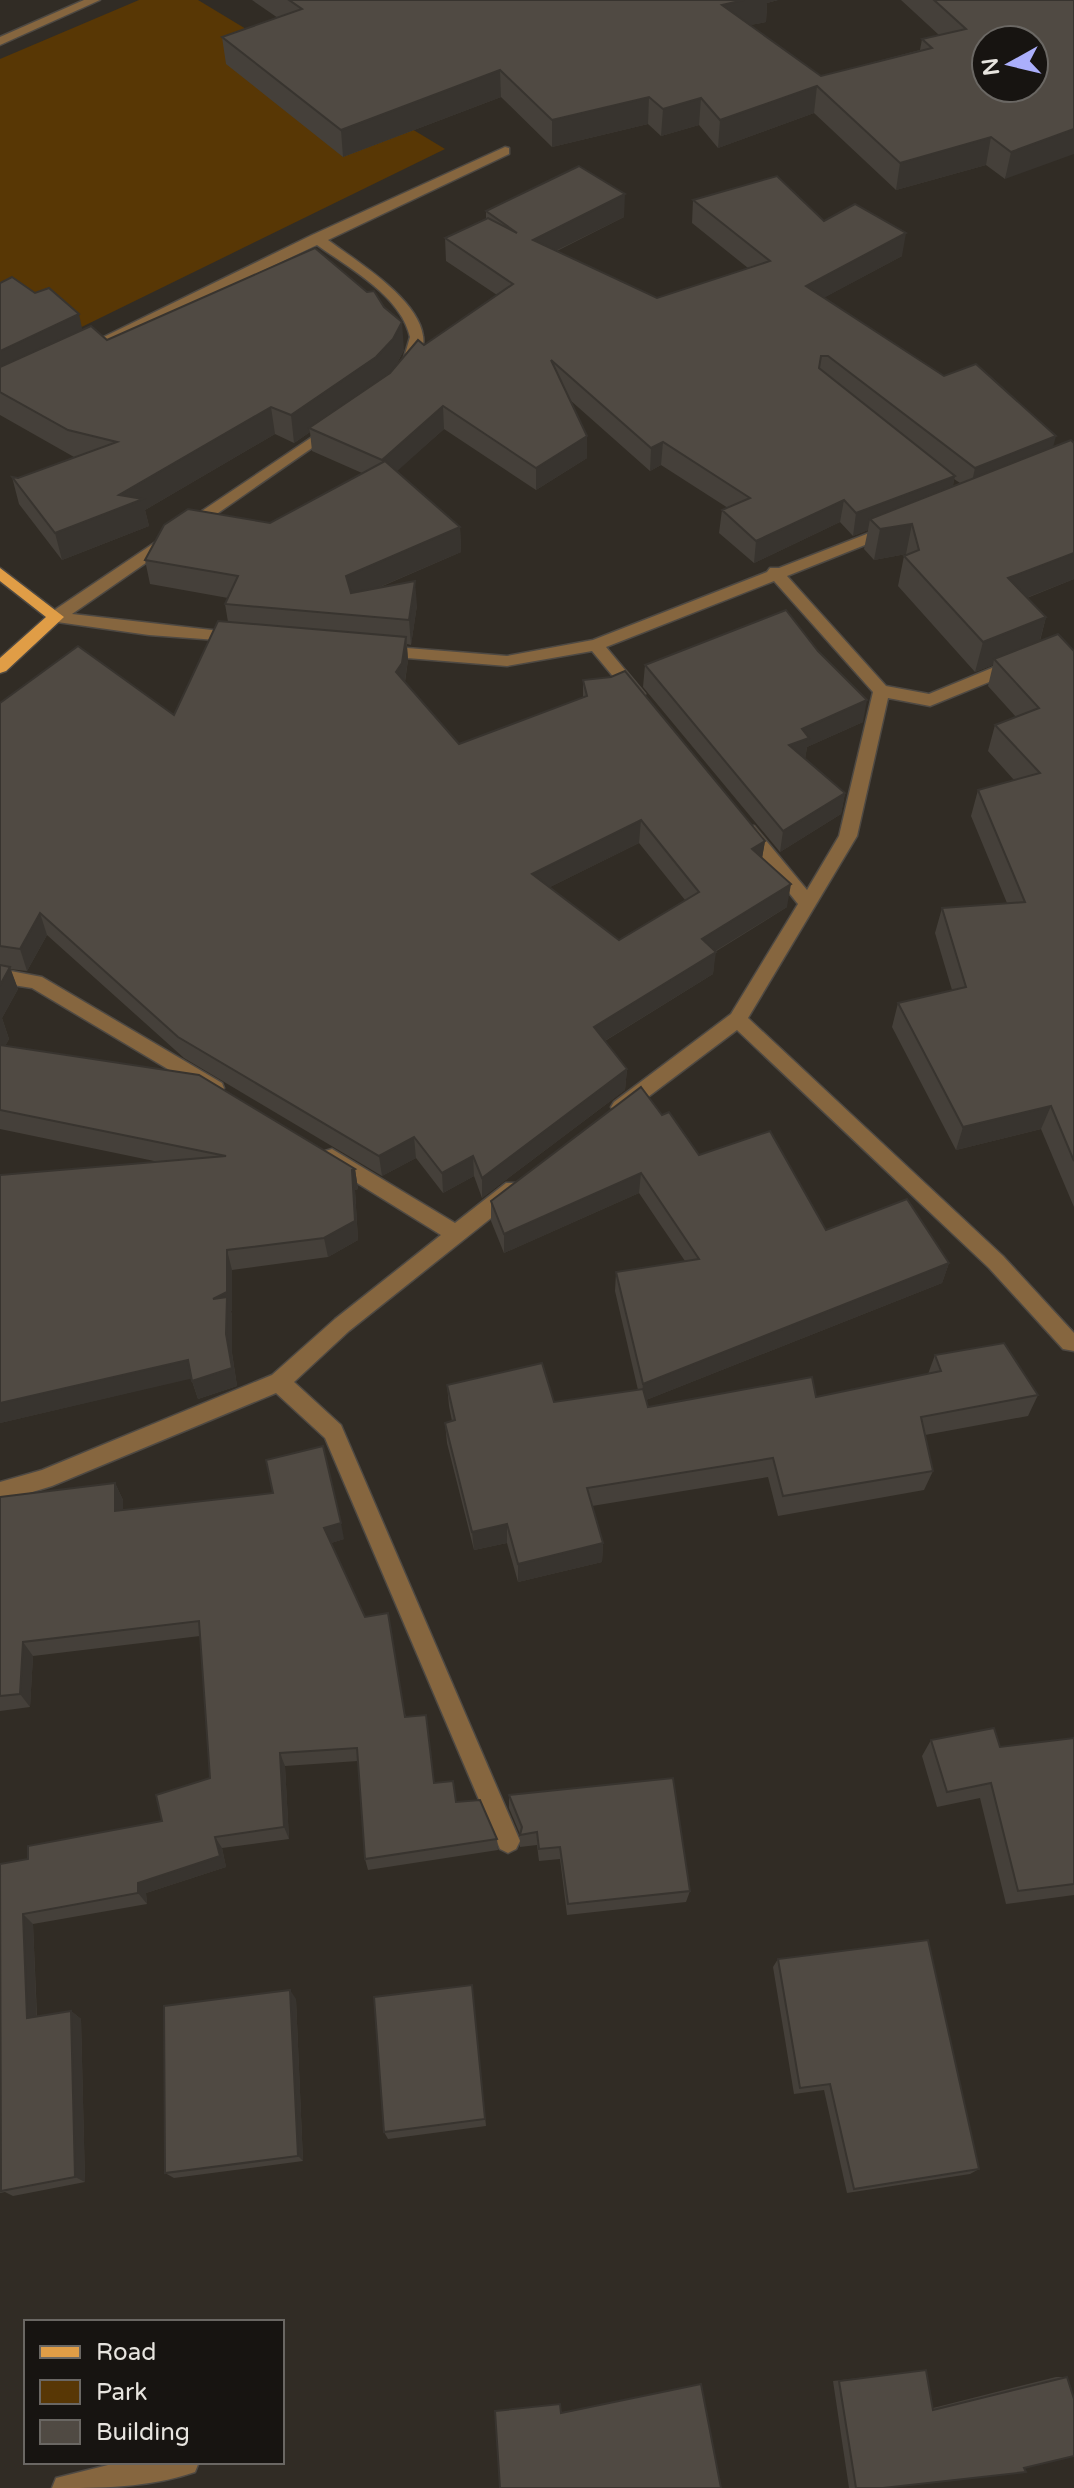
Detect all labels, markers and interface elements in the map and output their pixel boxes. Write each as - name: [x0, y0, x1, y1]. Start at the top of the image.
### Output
- north arrow: [970, 24, 1050, 104]
- text: N: [977, 56, 1005, 77]
- legend: [24, 2320, 284, 2464]
- text: Road: [96, 2338, 156, 2367]
- text: Park: [96, 2378, 147, 2407]
- text: Building: [96, 2418, 190, 2447]

